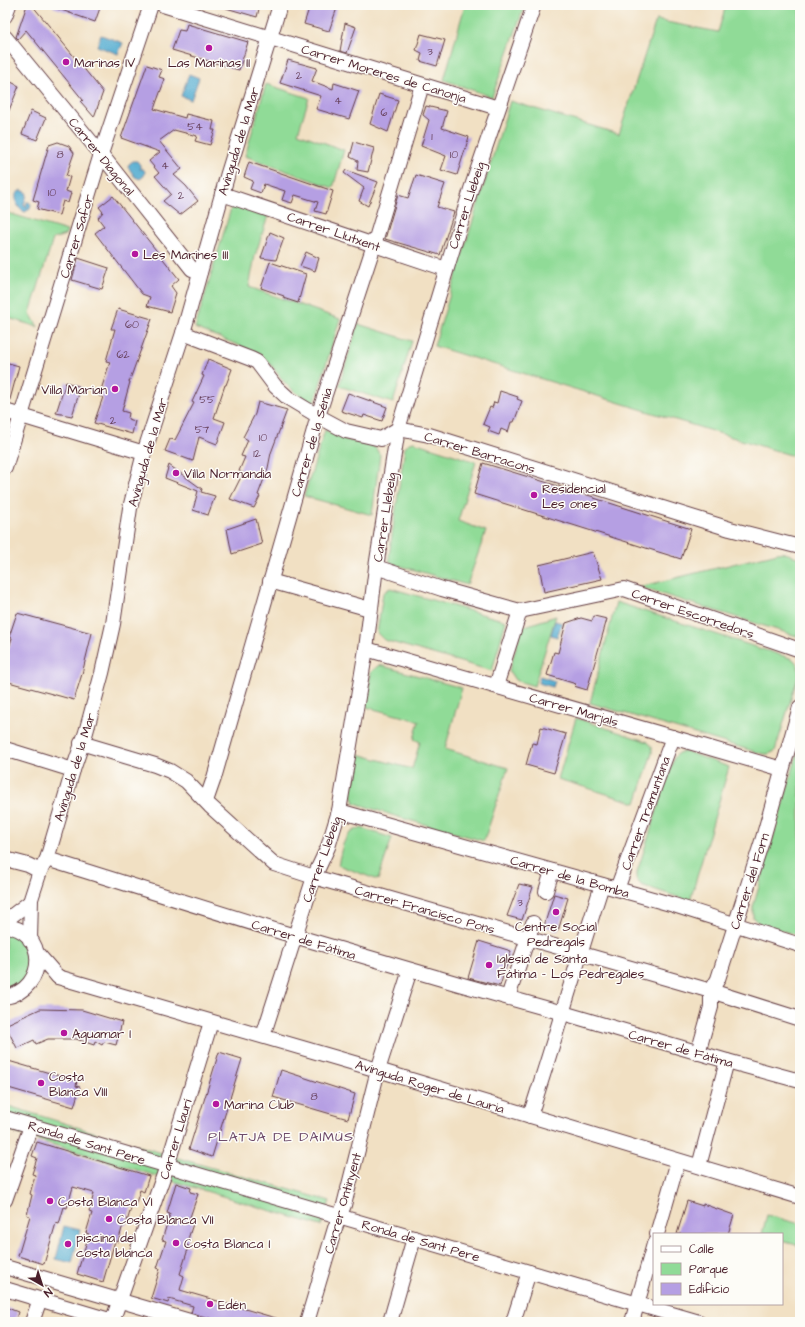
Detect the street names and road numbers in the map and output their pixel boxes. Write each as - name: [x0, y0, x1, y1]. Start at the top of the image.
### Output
- street label: Carrer Moreres de Canonja: [299, 40, 469, 108]
- street label: Avinguda de la Mar: [214, 85, 265, 198]
- street label: Carrer Diagonal: [63, 114, 138, 200]
- street label: Carrer Llebeig: [444, 159, 491, 252]
- street label: Carrer Safor: [56, 192, 98, 280]
- street label: Carrer Llutxent: [285, 208, 383, 257]
- street label: Carrer de la Sénia: [287, 385, 337, 499]
- street label: Avinguda de la Mar: [124, 396, 173, 509]
- street label: Carrer Barracons: [422, 428, 538, 479]
- street label: Carrer Llebeig: [369, 471, 402, 563]
- street label: Carrer Escorredors: [629, 585, 757, 644]
- street label: Carrer Marjals: [527, 689, 621, 731]
- street label: Avinguda de la Mar: [50, 711, 101, 824]
- street label: Carrer Tramuntana: [617, 754, 675, 873]
- street label: Carrer Llebeig: [298, 813, 347, 905]
- street label: Carrer del Forn: [726, 830, 774, 932]
- street label: Carrer de la Bomba: [508, 851, 632, 903]
- street label: Carrer Francisco Pons: [353, 881, 497, 939]
- street label: Carrer de Fátima: [249, 916, 358, 964]
- street label: Carrer de Fàtima: [626, 1025, 736, 1073]
- street label: Avinguda Roger de Lauria: [353, 1056, 507, 1119]
- street label: Carrer Llaurí: [155, 1097, 197, 1182]
- street label: Ronda de Sant Pere: [26, 1117, 148, 1169]
- street label: Carrer Ontinyent: [320, 1150, 367, 1256]
- street label: Ronda de Sant Pere: [360, 1216, 482, 1266]

